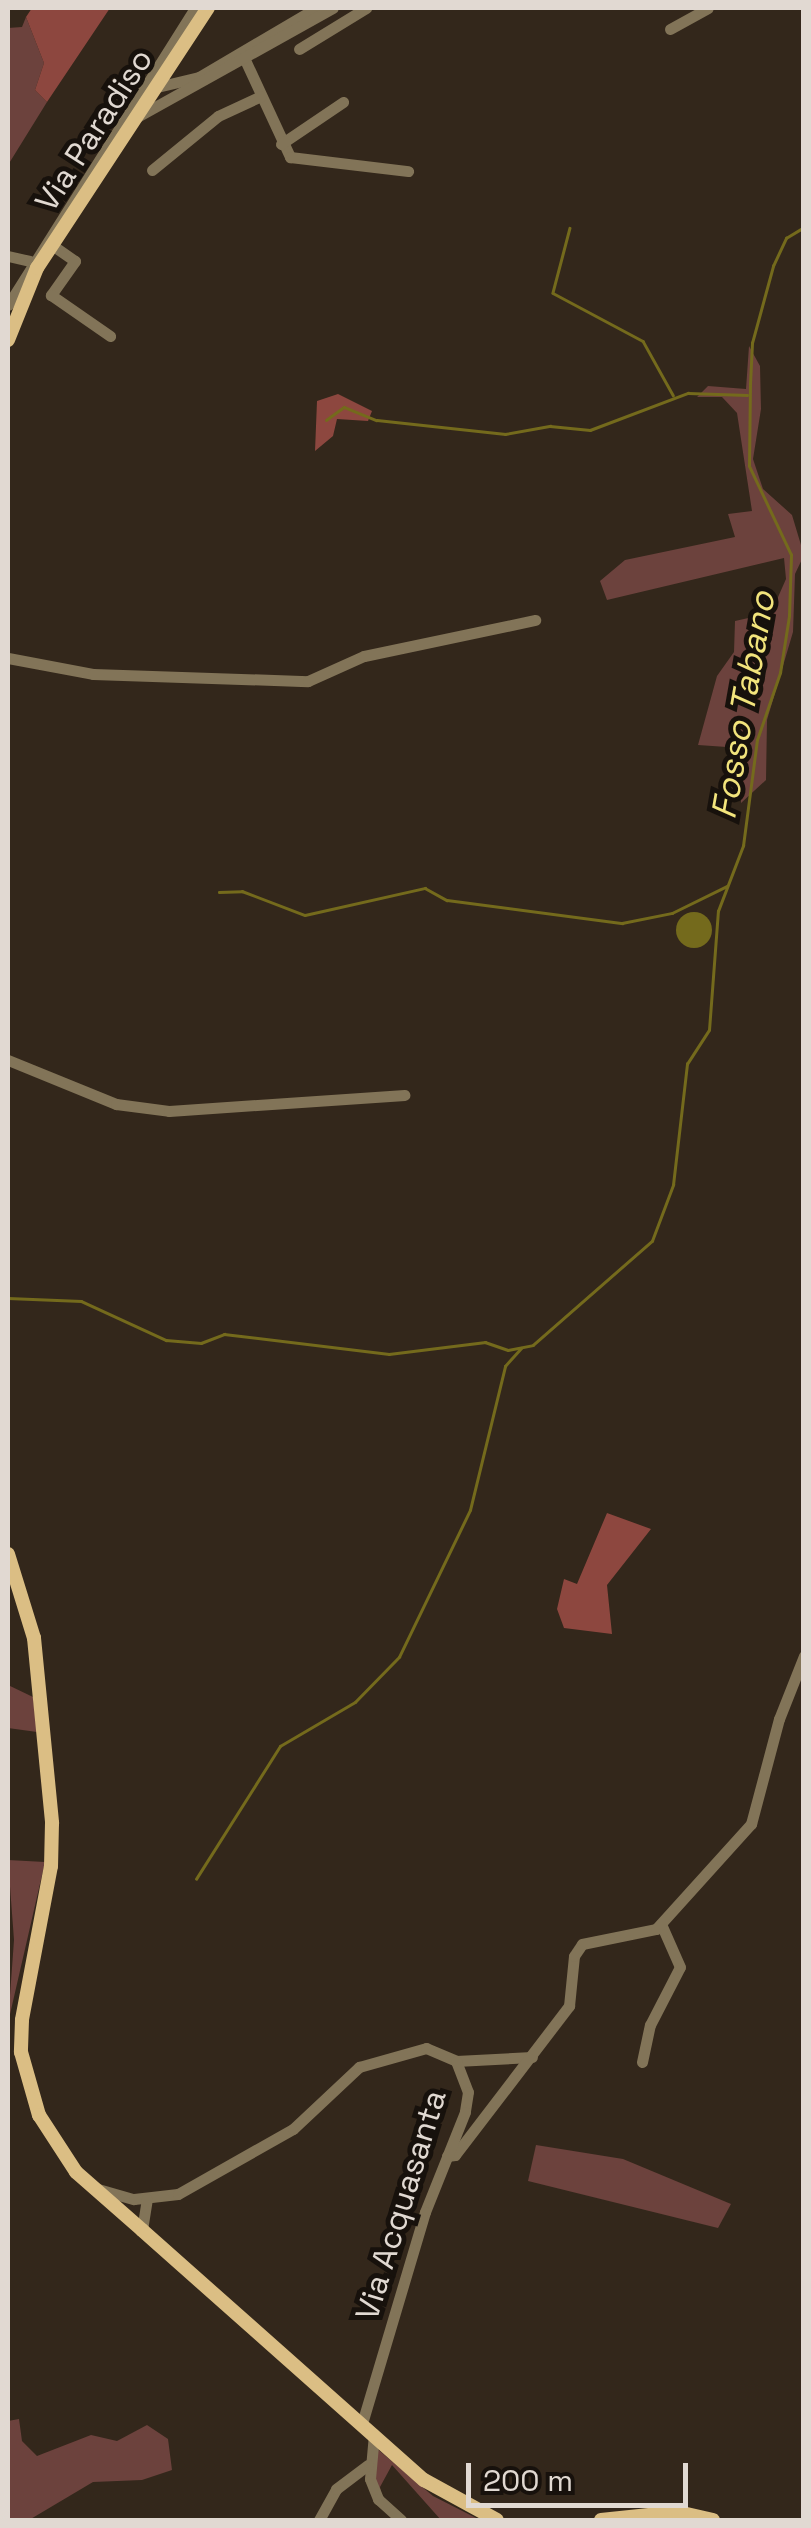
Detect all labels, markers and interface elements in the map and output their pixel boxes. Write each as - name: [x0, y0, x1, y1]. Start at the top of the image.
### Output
- street label: Via Paradiso: [27, 41, 161, 219]
- water label: Fosso Tabano: [702, 587, 784, 823]
- street label: Via Acquasanta: [348, 2085, 454, 2325]
- scale bar: [471, 2443, 694, 2505]
- text: 200 m: [483, 2461, 573, 2500]

